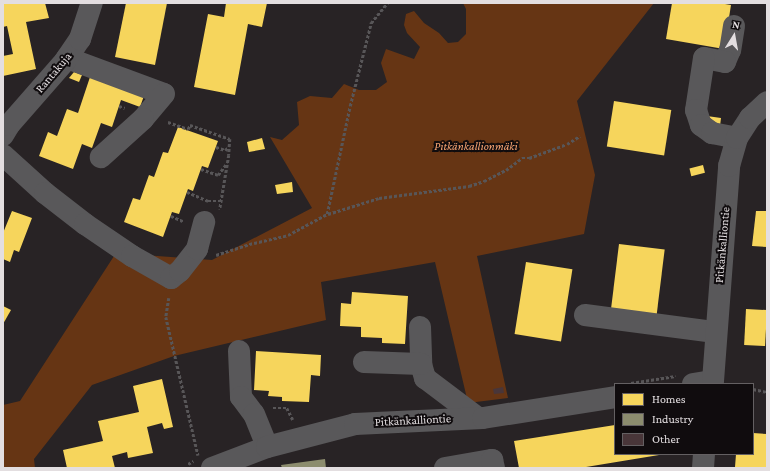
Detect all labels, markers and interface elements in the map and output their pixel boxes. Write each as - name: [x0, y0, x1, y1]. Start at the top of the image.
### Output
- north arrow: [714, 16, 754, 56]
- text: N: [731, 18, 741, 31]
- street label: Rantakuja: [33, 50, 75, 96]
- park label: Pitkänkallionmäki: [434, 140, 518, 154]
- street label: Pitkänkalliontie: [713, 206, 733, 284]
- legend: [614, 383, 754, 455]
- text: Homes: [652, 392, 685, 406]
- street label: Pitkänkalliontie: [375, 412, 451, 430]
- text: Industry: [652, 412, 693, 426]
- text: Other: [652, 432, 680, 446]

